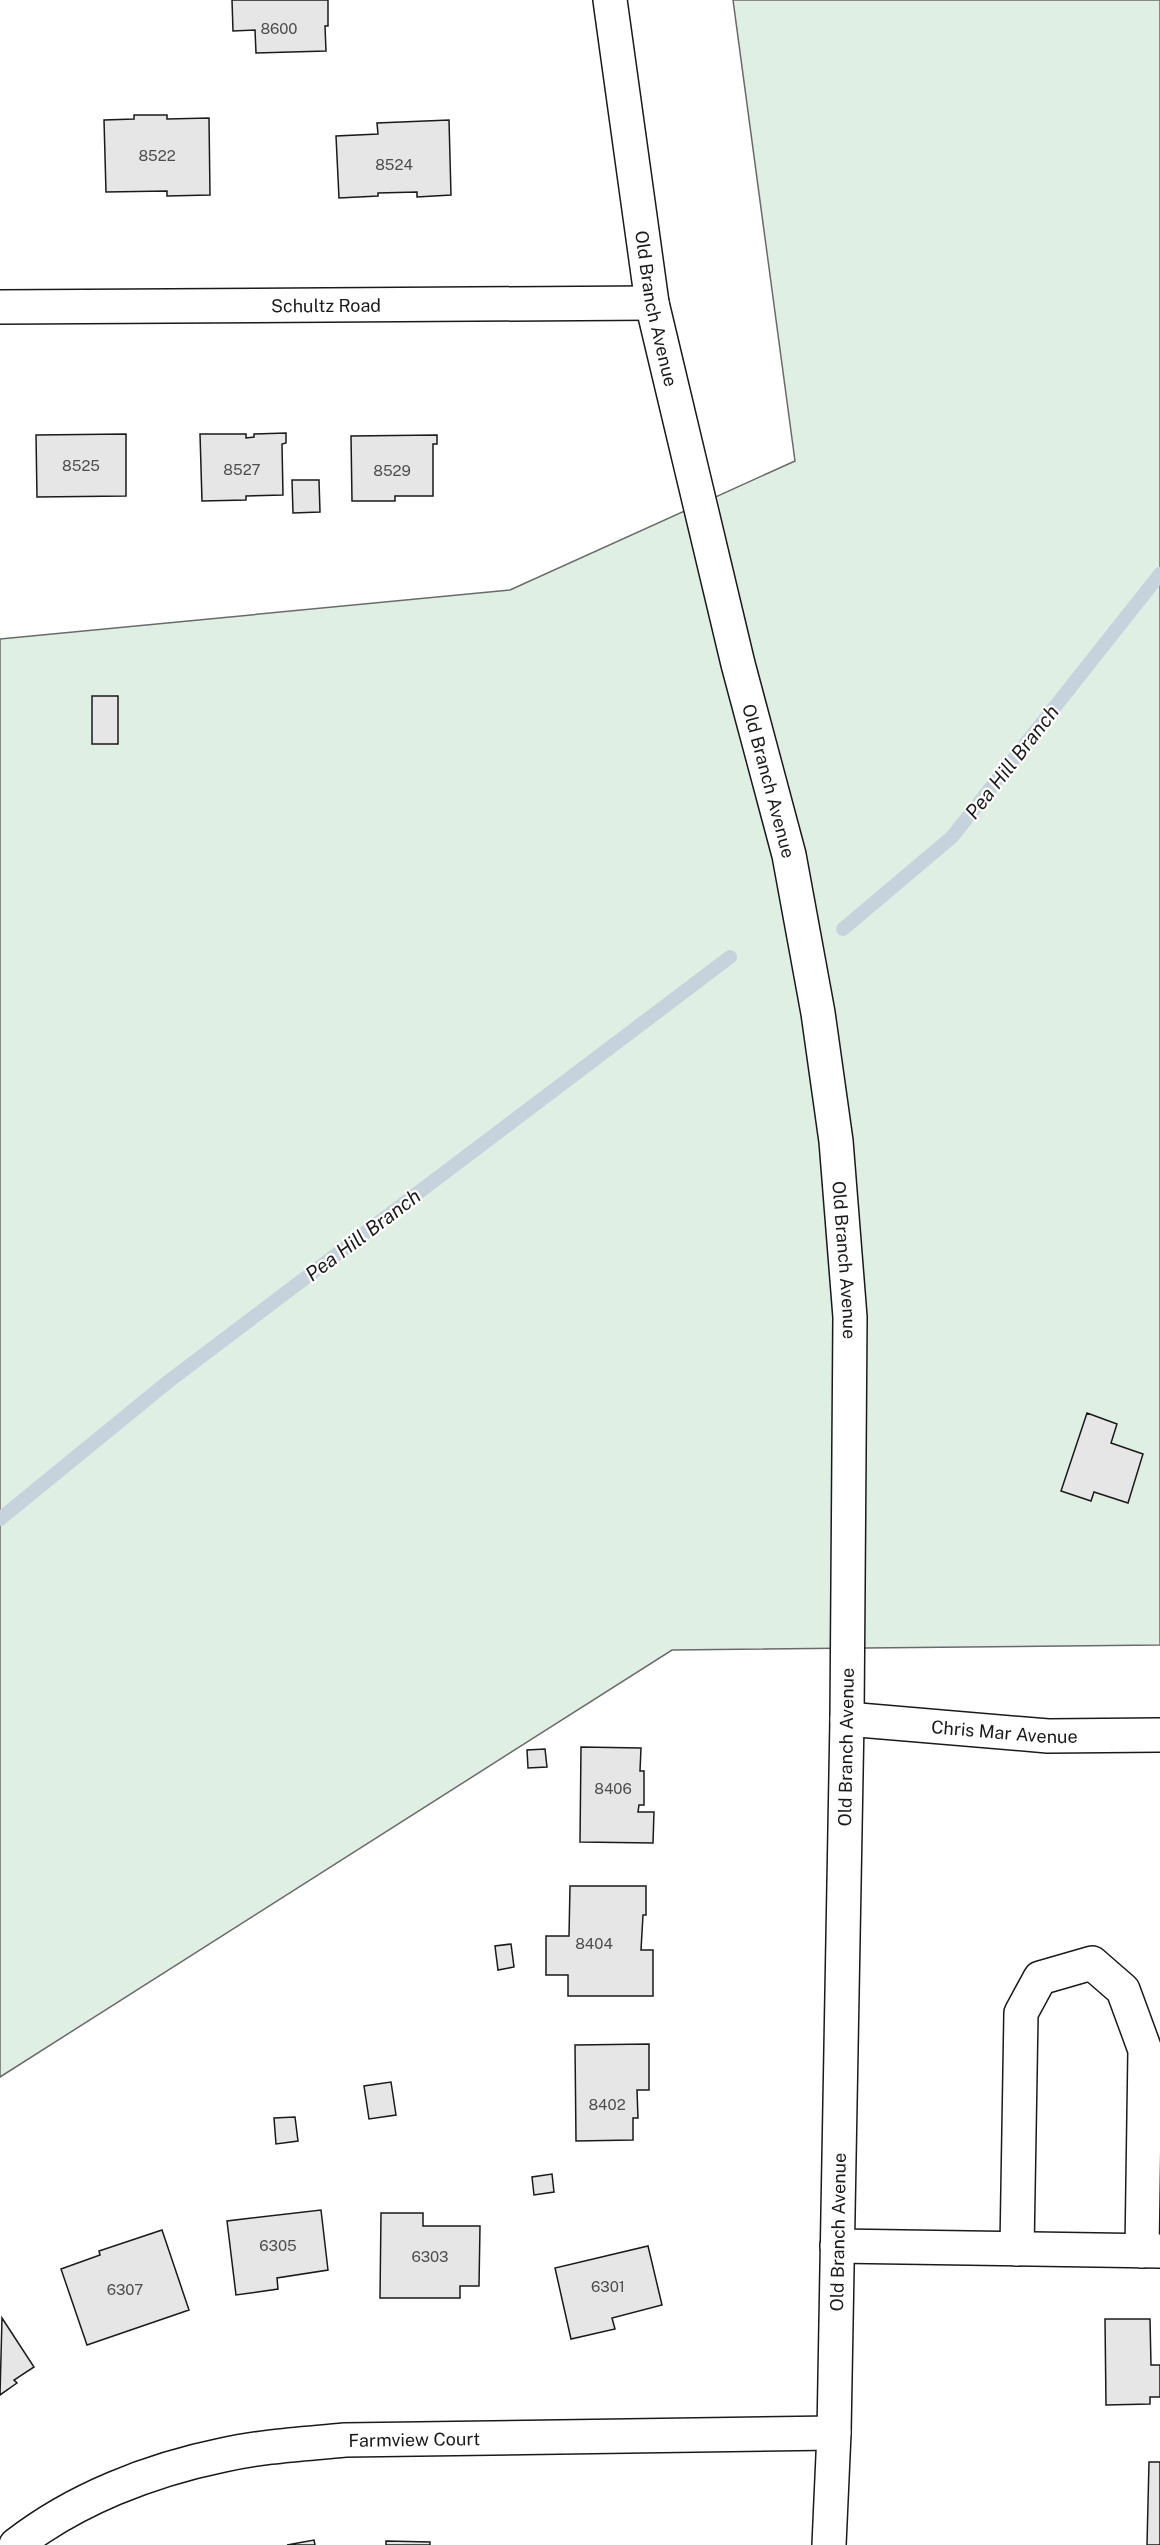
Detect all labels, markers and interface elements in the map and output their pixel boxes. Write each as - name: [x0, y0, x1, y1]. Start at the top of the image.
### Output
- house number: 8600: [260, 20, 298, 37]
- house number: 8522: [138, 147, 176, 164]
- house number: 8524: [375, 156, 413, 173]
- street label: Old Branch Avenue: [632, 229, 682, 389]
- street label: Schultz Road: [271, 294, 381, 316]
- house number: 8525: [62, 457, 100, 474]
- house number: 8527: [223, 461, 261, 478]
- house number: 8529: [373, 462, 411, 479]
- water label: Pea Hill Branch: [960, 700, 1064, 824]
- street label: Old Branch Avenue: [739, 702, 800, 860]
- street label: Old Branch Avenue: [829, 1180, 861, 1339]
- water label: Pea Hill Branch: [301, 1184, 425, 1286]
- street label: Old Branch Avenue: [834, 1668, 858, 1826]
- street label: Chris Mar Avenue: [930, 1716, 1078, 1747]
- house number: 8406: [594, 1780, 632, 1797]
- house number: 8404: [575, 1935, 613, 1952]
- house number: 8402: [588, 2096, 626, 2113]
- street label: Old Branch Avenue: [826, 2153, 850, 2311]
- house number: 6305: [259, 2237, 297, 2254]
- house number: 6303: [411, 2248, 449, 2265]
- house number: 6301: [591, 2278, 625, 2295]
- house number: 6307: [107, 2281, 143, 2298]
- street label: Farmview Court: [348, 2428, 480, 2450]

